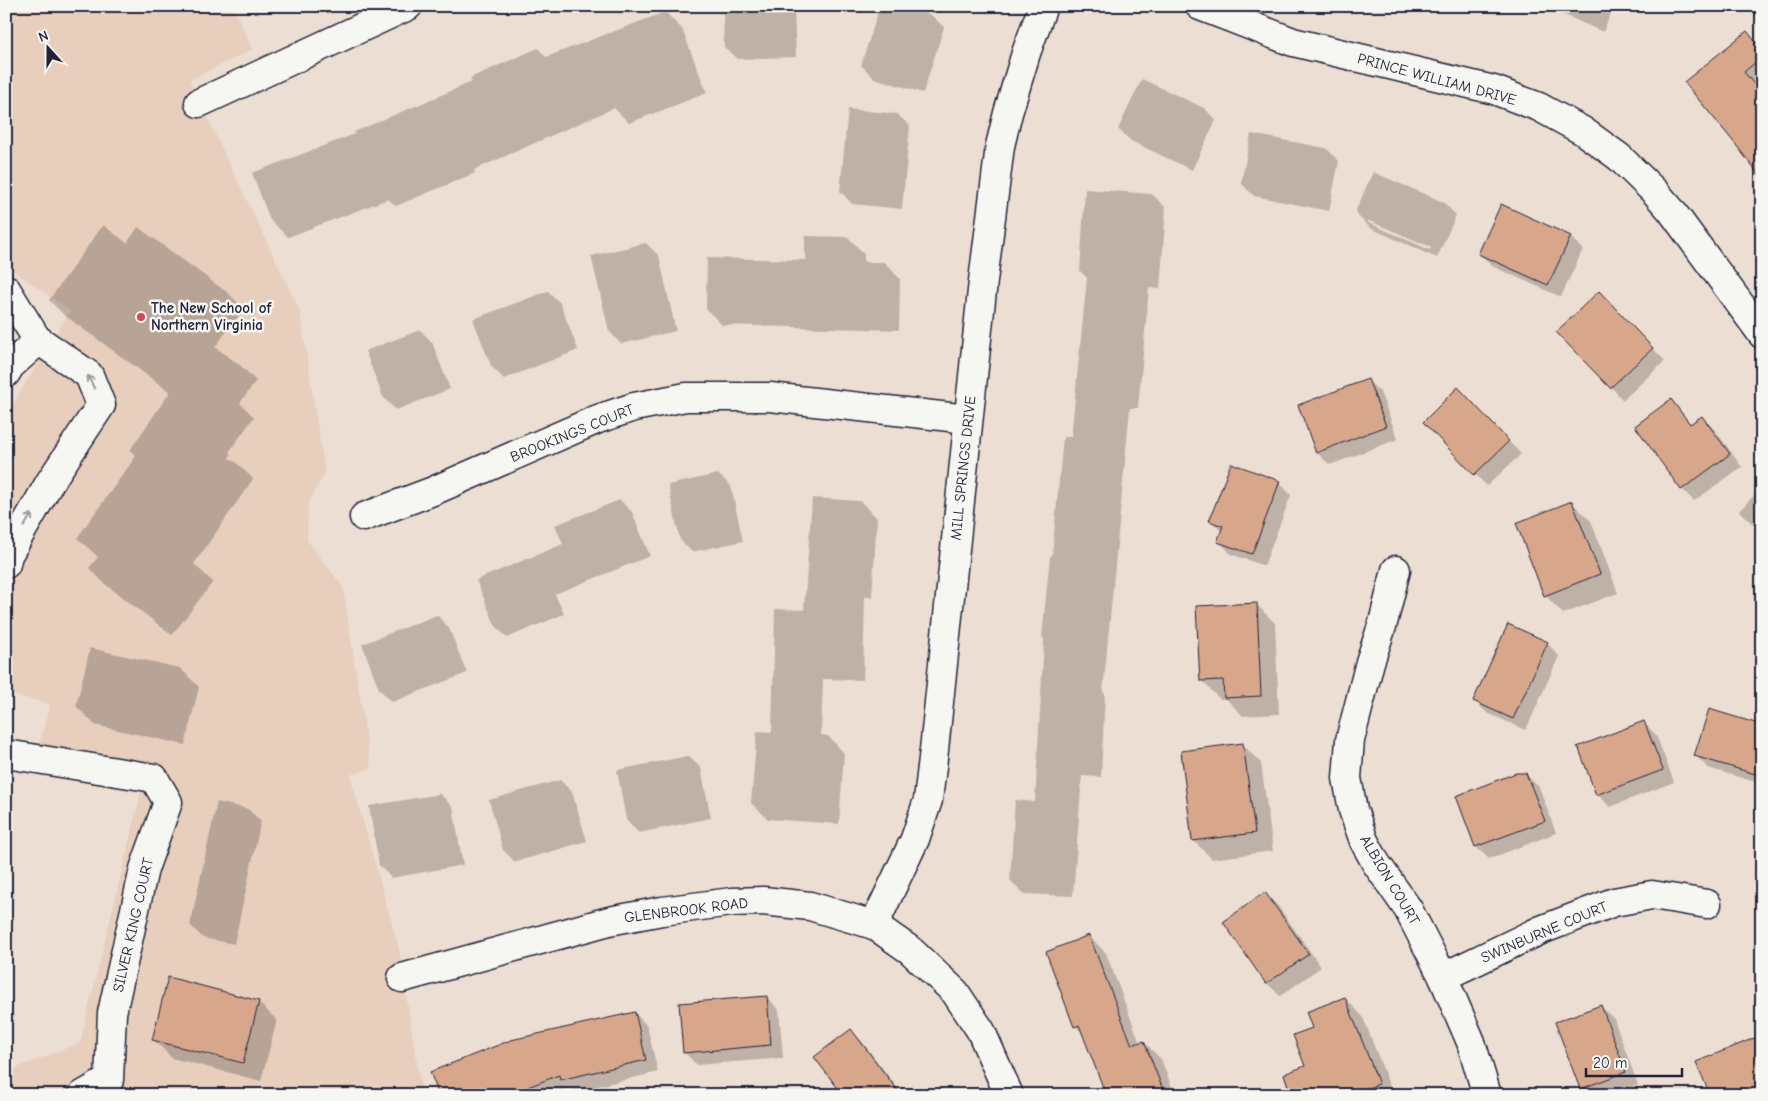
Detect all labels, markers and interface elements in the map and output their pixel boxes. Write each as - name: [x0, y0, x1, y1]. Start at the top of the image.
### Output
- north arrow: [22, 22, 72, 72]
- text: N: [36, 27, 51, 46]
- street label: PRINCE WILLIAM DRIVE: [1356, 49, 1518, 109]
- place label: The New School of Northern Virginia: [151, 299, 273, 334]
- marker: The New School of Northern Virginia: [135, 311, 147, 323]
- one-way arrow: [86, 374, 96, 389]
- street label: MILL SPRINGS DRIVE: [946, 395, 980, 541]
- street label: BROOKINGS COURT: [508, 400, 637, 466]
- one-way arrow: [23, 514, 33, 528]
- street label: ALBION COURT: [1356, 832, 1424, 928]
- street label: SILVER KING COURT: [109, 856, 157, 994]
- street label: GLENBROOK ROAD: [623, 893, 749, 927]
- street label: SWINBURNE COURT: [1478, 897, 1610, 967]
- scale bar: [1586, 1046, 1682, 1078]
- text: 20 m: [1593, 1054, 1627, 1072]

